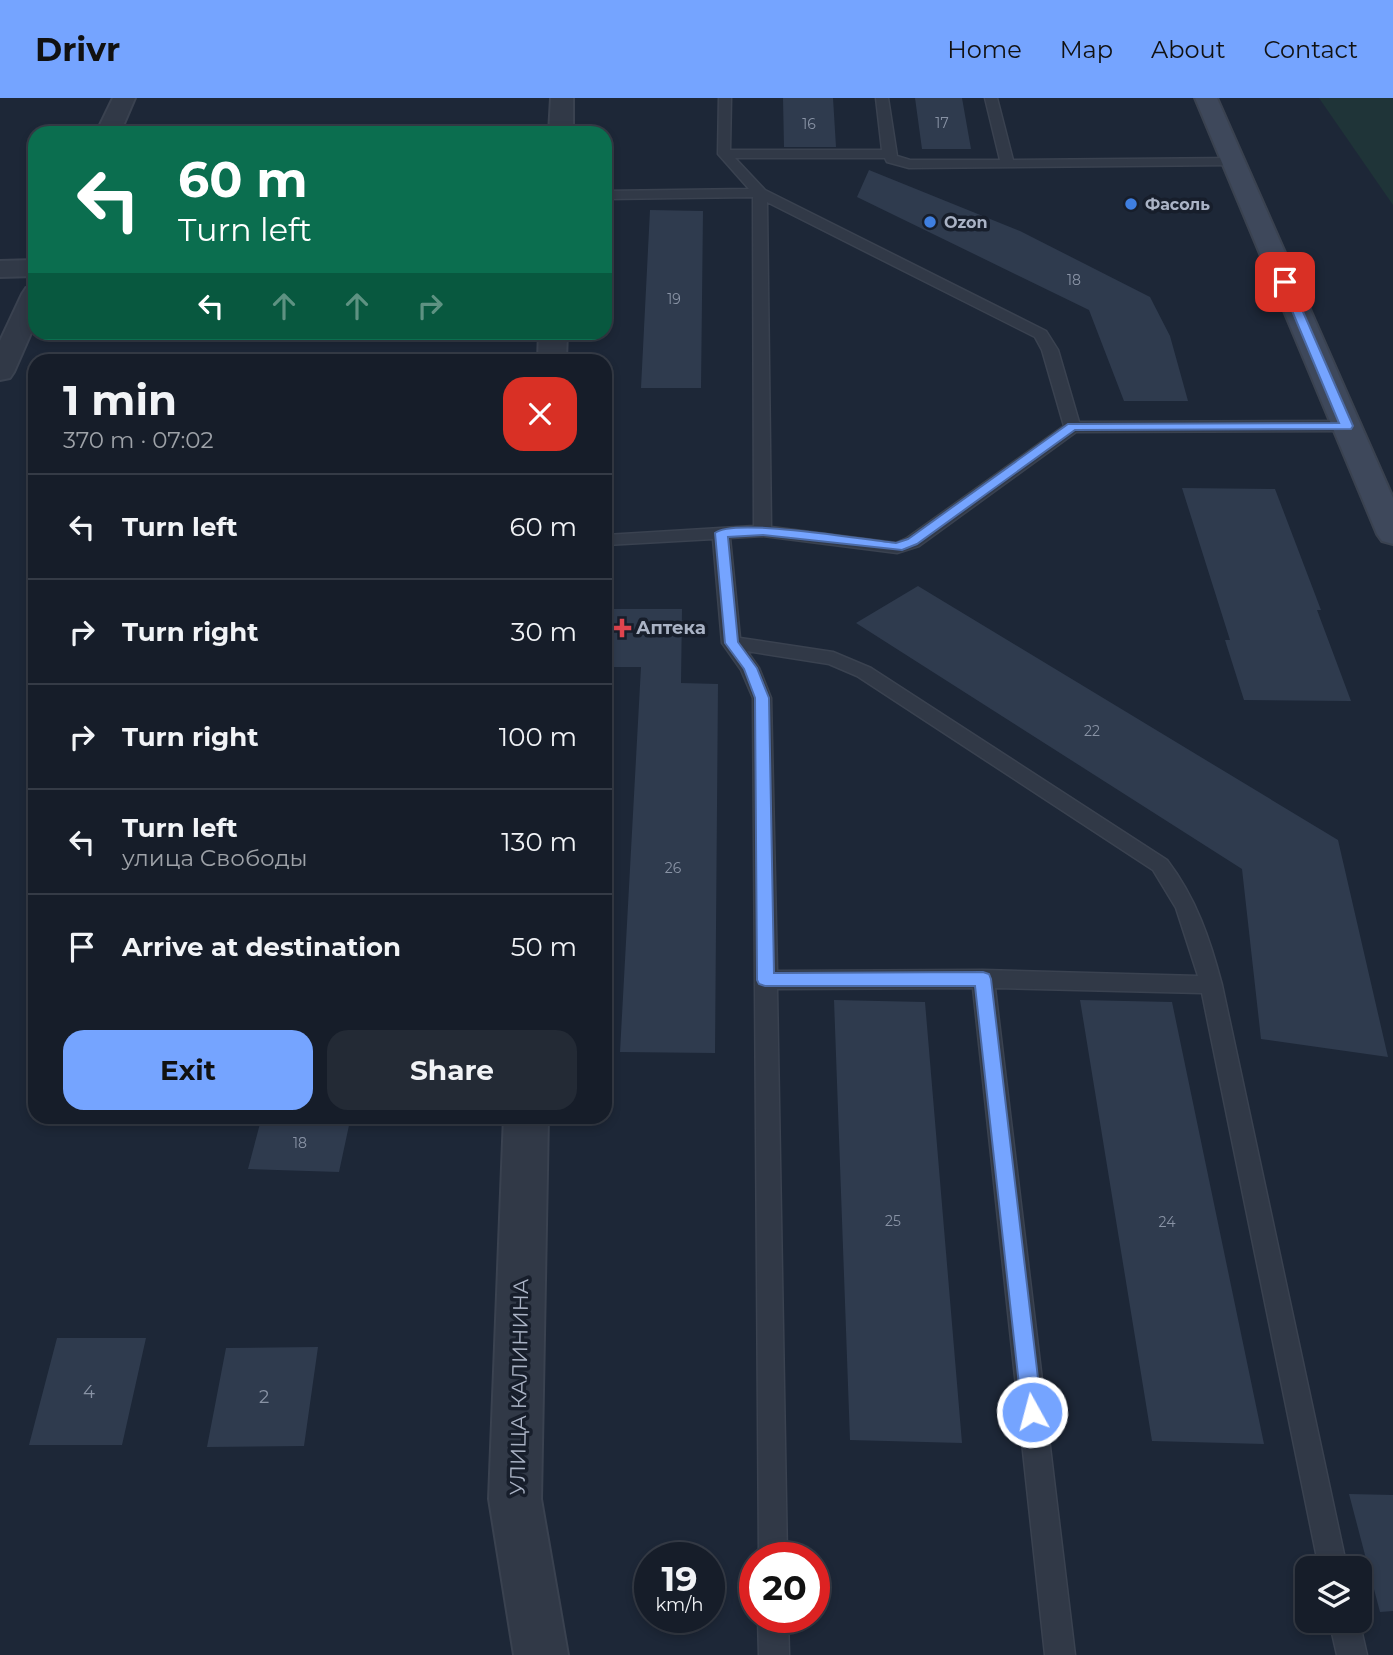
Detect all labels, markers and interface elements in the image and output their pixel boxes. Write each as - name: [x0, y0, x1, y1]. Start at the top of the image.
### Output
- text: Drivr: [35, 29, 120, 69]
- text: Home: [947, 35, 1022, 64]
- text: Map: [1060, 35, 1113, 64]
- text: About: [1151, 35, 1225, 64]
- text: Contact: [1263, 35, 1358, 64]
- house number: 17: [935, 114, 949, 132]
- house number: 16: [802, 115, 816, 133]
- text: 60 m: [178, 150, 308, 209]
- icon: left: [63, 154, 154, 245]
- place label: Фасоль: [1145, 195, 1210, 214]
- marker: Фасоль: [1123, 196, 1139, 212]
- text: Turn left: [178, 210, 312, 249]
- place label: Ozon: [944, 213, 988, 232]
- marker: Ozon: [922, 214, 938, 230]
- pin: [1255, 252, 1315, 312]
- icon: arrive: [1266, 263, 1304, 301]
- house number: 18: [1067, 271, 1081, 289]
- icon: left: [192, 287, 230, 325]
- icon: ahead: [265, 287, 303, 325]
- icon: ahead: [338, 287, 376, 325]
- icon: right: [411, 287, 449, 325]
- house number: 19: [667, 290, 681, 308]
- text: 1 min: [63, 374, 177, 426]
- button: close: [503, 377, 577, 451]
- text: 370 m · 07:02: [63, 426, 214, 454]
- icon: left: [63, 508, 101, 546]
- text: Turn left: [122, 511, 238, 543]
- text: 60 m: [510, 511, 577, 543]
- icon: right: [63, 613, 101, 651]
- text: Turn right: [122, 616, 258, 648]
- text: 30 m: [511, 616, 577, 648]
- place label: Аптека: [636, 617, 706, 639]
- marker: Аптека: [614, 620, 630, 636]
- icon: right: [63, 718, 101, 756]
- text: Turn right: [122, 721, 258, 753]
- text: 100 m: [499, 721, 577, 753]
- house number: 22: [1084, 722, 1100, 740]
- text: Turn left: [122, 812, 238, 844]
- icon: left: [63, 823, 101, 861]
- text: 130 m: [501, 826, 577, 858]
- text: улица Свободы: [122, 844, 308, 872]
- house number: 26: [665, 859, 682, 877]
- icon: arrive: [63, 928, 101, 966]
- text: Arrive at destination: [122, 931, 401, 963]
- text: 50 m: [511, 931, 577, 963]
- button: Exit: [63, 1030, 313, 1110]
- button: Share: [327, 1030, 577, 1110]
- house number: 18: [293, 1134, 307, 1152]
- house number: 25: [885, 1212, 901, 1230]
- house number: 24: [1159, 1213, 1176, 1231]
- street label: УЛИЦА КАЛИНИНА: [505, 1278, 533, 1496]
- position arrow: [995, 1375, 1069, 1449]
- house number: 4: [83, 1381, 95, 1403]
- house number: 2: [259, 1386, 269, 1408]
- speed limit sign: 20: [739, 1542, 830, 1633]
- map controls: [1295, 1556, 1372, 1633]
- button: layers: [1295, 1556, 1372, 1633]
- text: 19: [661, 1557, 698, 1600]
- text: km/h: [655, 1594, 704, 1616]

